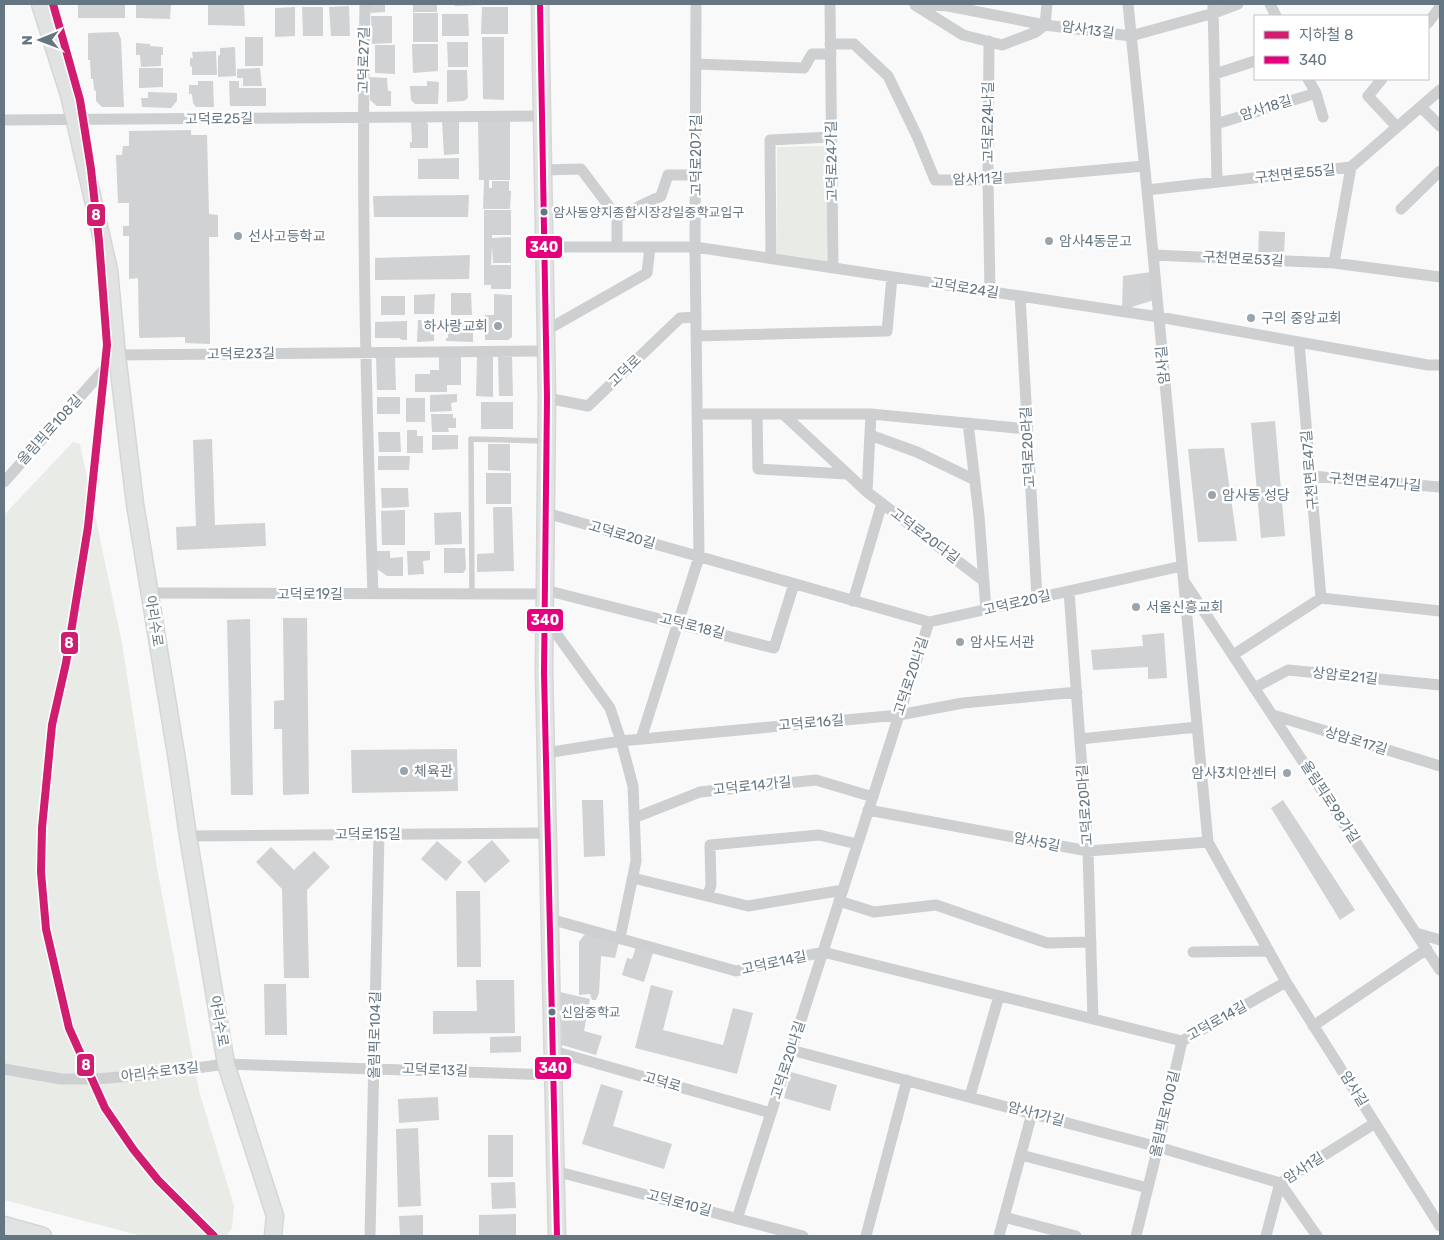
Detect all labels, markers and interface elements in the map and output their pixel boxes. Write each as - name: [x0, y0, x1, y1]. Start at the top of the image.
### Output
- north arrow: [15, 15, 65, 65]
- legend: [1254, 15, 1429, 80]
- street label: 암사13길: [1061, 18, 1115, 42]
- street label: 고덕로27길: [355, 26, 373, 94]
- text: 지하철 8: [1299, 26, 1354, 44]
- text: N: [19, 35, 36, 45]
- text: 340: [1299, 51, 1327, 69]
- street label: 고덕로24나길: [980, 81, 997, 163]
- street label: 암사18길: [1238, 92, 1294, 124]
- street label: 고덕로25길: [185, 110, 253, 128]
- street label: 고덕로20가길: [688, 114, 705, 196]
- street label: 고덕로24가길: [823, 120, 841, 202]
- street label: 구천면로55길: [1254, 161, 1336, 187]
- street label: 암사11길: [952, 170, 1004, 188]
- line badge: 8: [86, 203, 106, 227]
- place label: 암사동양지종합시장강일중학교입구: [553, 205, 744, 220]
- text: 8: [91, 207, 101, 224]
- marker: 암사동양지종합시장강일중학교입구: [539, 207, 549, 217]
- place label: 선사고등학교: [248, 228, 325, 245]
- marker: 선사고등학교: [232, 230, 244, 242]
- place label: 암사4동문고: [1059, 233, 1132, 250]
- line badge: 340: [525, 235, 563, 259]
- marker: 암사4동문고: [1043, 235, 1055, 247]
- text: 340: [530, 239, 558, 256]
- street label: 구천면로53길: [1202, 248, 1284, 270]
- street label: 고덕로24길: [930, 274, 1000, 302]
- place label: 구의 중앙교회: [1261, 310, 1342, 327]
- marker: 구의 중앙교회: [1245, 312, 1257, 324]
- place label: 하사랑교회: [424, 318, 488, 335]
- marker: 하사랑교회: [492, 320, 504, 332]
- street label: 고덕로23길: [207, 345, 275, 363]
- street label: 암사길: [1153, 345, 1173, 385]
- street label: 고덕로: [605, 351, 645, 391]
- street label: 올림픽로108길: [14, 392, 86, 468]
- street label: 고덕로20라길: [1017, 406, 1039, 488]
- street label: 구천면로47길: [1298, 429, 1322, 511]
- street label: 구천면로47나길: [1328, 469, 1422, 495]
- place label: 암사동 성당: [1222, 487, 1290, 504]
- marker: 암사동 성당: [1206, 489, 1218, 501]
- street label: 고덕로20다길: [887, 505, 963, 567]
- street label: 고덕로20길: [587, 517, 657, 553]
- street label: 고덕로19길: [277, 586, 343, 603]
- street label: 고덕로20길: [982, 587, 1052, 619]
- street label: 아리수로: [142, 594, 166, 648]
- place label: 서울신흥교회: [1146, 599, 1223, 616]
- marker: 서울신흥교회: [1130, 601, 1142, 613]
- line badge: 340: [526, 608, 564, 632]
- street label: 고덕로18길: [658, 610, 726, 642]
- text: 340: [531, 612, 559, 629]
- line badge: 8: [60, 631, 79, 655]
- place label: 암사도서관: [970, 634, 1035, 651]
- text: 8: [64, 635, 74, 652]
- street label: 고덕로20나길: [890, 635, 932, 717]
- marker: 암사도서관: [954, 636, 966, 648]
- street label: 상암로21길: [1311, 664, 1379, 688]
- street label: 고덕로16길: [777, 712, 845, 734]
- street label: 상암로17길: [1323, 723, 1389, 759]
- street label: 올림픽로98가길: [1297, 758, 1363, 846]
- place label: 체육관: [414, 763, 453, 780]
- street label: 고덕로20마길: [1074, 764, 1096, 846]
- marker: 체육관: [398, 765, 410, 777]
- place label: 암사3치안센터: [1191, 765, 1277, 782]
- marker: 암사3치안센터: [1281, 767, 1293, 779]
- street label: 고덕로14가길: [712, 773, 792, 799]
- street label: 고덕로15길: [335, 826, 401, 843]
- street label: 암사5길: [1012, 829, 1062, 855]
- street label: 고덕로14길: [740, 948, 808, 978]
- street label: 올림픽로104길: [366, 991, 384, 1079]
- street label: 아리수로: [206, 994, 232, 1048]
- street label: 고덕로14길: [1184, 998, 1250, 1044]
- place label: 신암중학교: [561, 1005, 621, 1020]
- marker: 신암중학교: [547, 1007, 557, 1017]
- street label: 고덕로20나길: [767, 1019, 809, 1101]
- line badge: 8: [76, 1053, 95, 1077]
- line badge: 340: [534, 1056, 572, 1080]
- text: 8: [81, 1057, 91, 1074]
- street label: 아리수로13길: [120, 1059, 200, 1085]
- street label: 고덕로13길: [402, 1060, 468, 1080]
- text: 340: [539, 1060, 567, 1077]
- street label: 암사길: [1337, 1068, 1371, 1110]
- street label: 고덕로: [641, 1069, 683, 1096]
- street label: 올림픽로100길: [1147, 1069, 1183, 1159]
- street label: 암사1가길: [1006, 1098, 1066, 1130]
- street label: 암사1길: [1281, 1149, 1327, 1187]
- street label: 고덕로10길: [645, 1186, 713, 1220]

